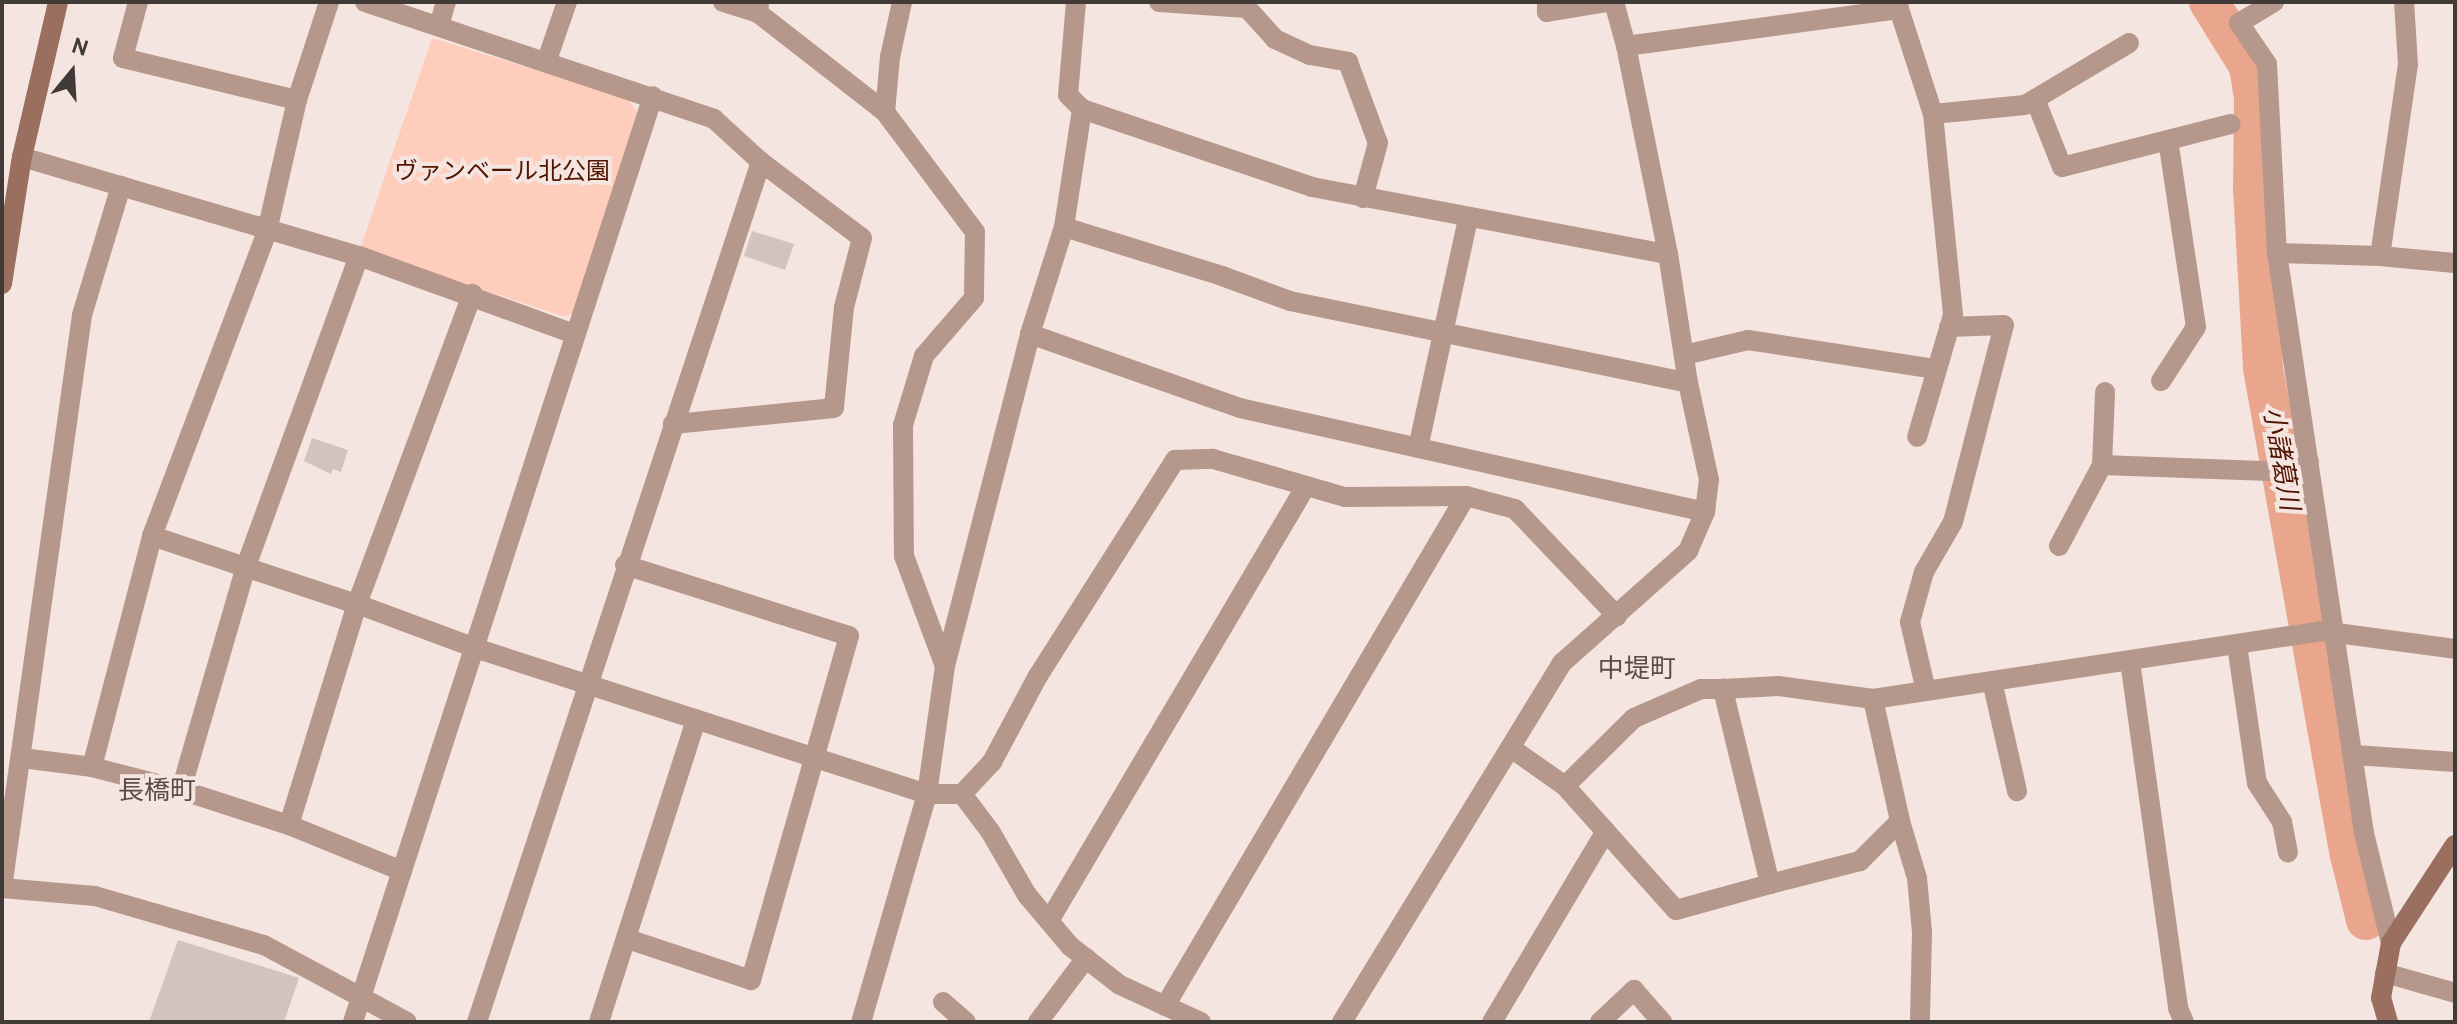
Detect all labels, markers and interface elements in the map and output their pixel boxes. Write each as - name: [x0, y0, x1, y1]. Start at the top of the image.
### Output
- north arrow: [32, 32, 112, 112]
- text: N: [68, 33, 91, 64]
- park label: ヴァンベール北公園: [394, 160, 610, 188]
- water label: 小諸葛川: [2255, 405, 2303, 513]
- district label: 中堤町: [1598, 655, 1676, 687]
- district label: 長橋町: [118, 777, 196, 809]

